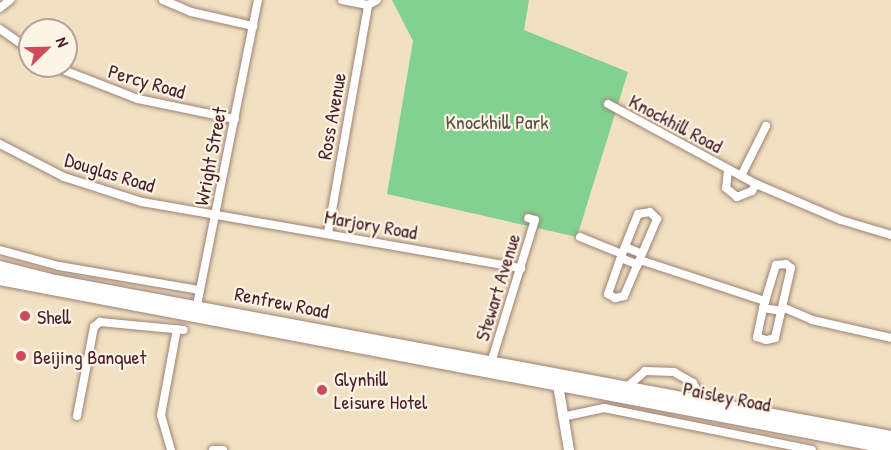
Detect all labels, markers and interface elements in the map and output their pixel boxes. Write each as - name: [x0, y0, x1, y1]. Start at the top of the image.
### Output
- north arrow: [18, 18, 78, 78]
- text: N: [51, 34, 75, 50]
- street label: Percy Road: [106, 59, 188, 103]
- street label: Ross Avenue: [312, 71, 350, 161]
- street label: Knockhill Road: [625, 88, 727, 158]
- street label: Wright Street: [189, 105, 231, 207]
- park label: Knockhill Park: [445, 109, 549, 133]
- street label: Douglas Road: [62, 147, 158, 197]
- street label: Marjory Road: [323, 204, 419, 244]
- street label: Stewart Avenue: [469, 230, 525, 344]
- street label: Renfrew Road: [233, 281, 331, 323]
- place label: Shell: [37, 304, 71, 328]
- marker: Shell: [18, 309, 32, 323]
- place label: Beijing Banquet: [33, 344, 146, 368]
- marker: Beijing Banquet: [14, 349, 28, 363]
- place label: Glynhill Leisure Hotel: [334, 366, 427, 413]
- street label: Paisley Road: [681, 376, 773, 416]
- marker: Glynhill Leisure Hotel: [315, 383, 329, 397]

